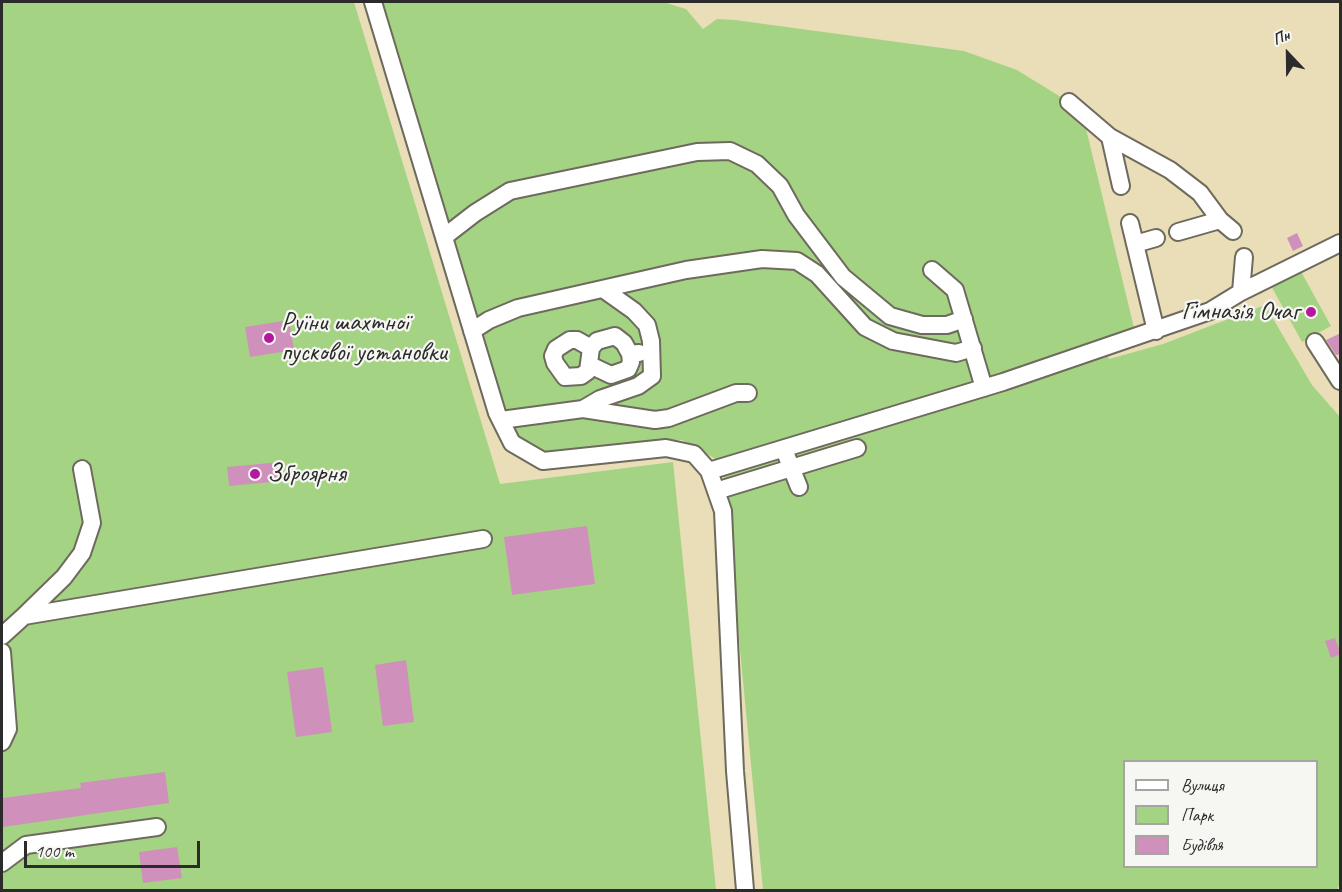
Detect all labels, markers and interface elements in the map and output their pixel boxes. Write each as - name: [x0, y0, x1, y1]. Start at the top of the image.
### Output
- north arrow: [1258, 24, 1318, 84]
- text: Пн: [1270, 25, 1293, 50]
- place label: Гімназія Очаг: [1181, 296, 1299, 328]
- marker: Гімназія Очаг: [1304, 305, 1318, 319]
- place label: Руїни шахтної пускової установки: [281, 307, 447, 368]
- marker: Руїни шахтної пускової установки: [262, 331, 276, 345]
- place label: Зброярня: [267, 458, 346, 490]
- marker: Зброярня: [248, 467, 262, 481]
- legend: [1123, 760, 1318, 868]
- text: Вулиця: [1181, 774, 1224, 796]
- text: Парк: [1181, 804, 1213, 826]
- scale bar: [27, 829, 202, 867]
- text: Будівля: [1181, 834, 1223, 856]
- text: 100 m: [35, 840, 74, 862]

